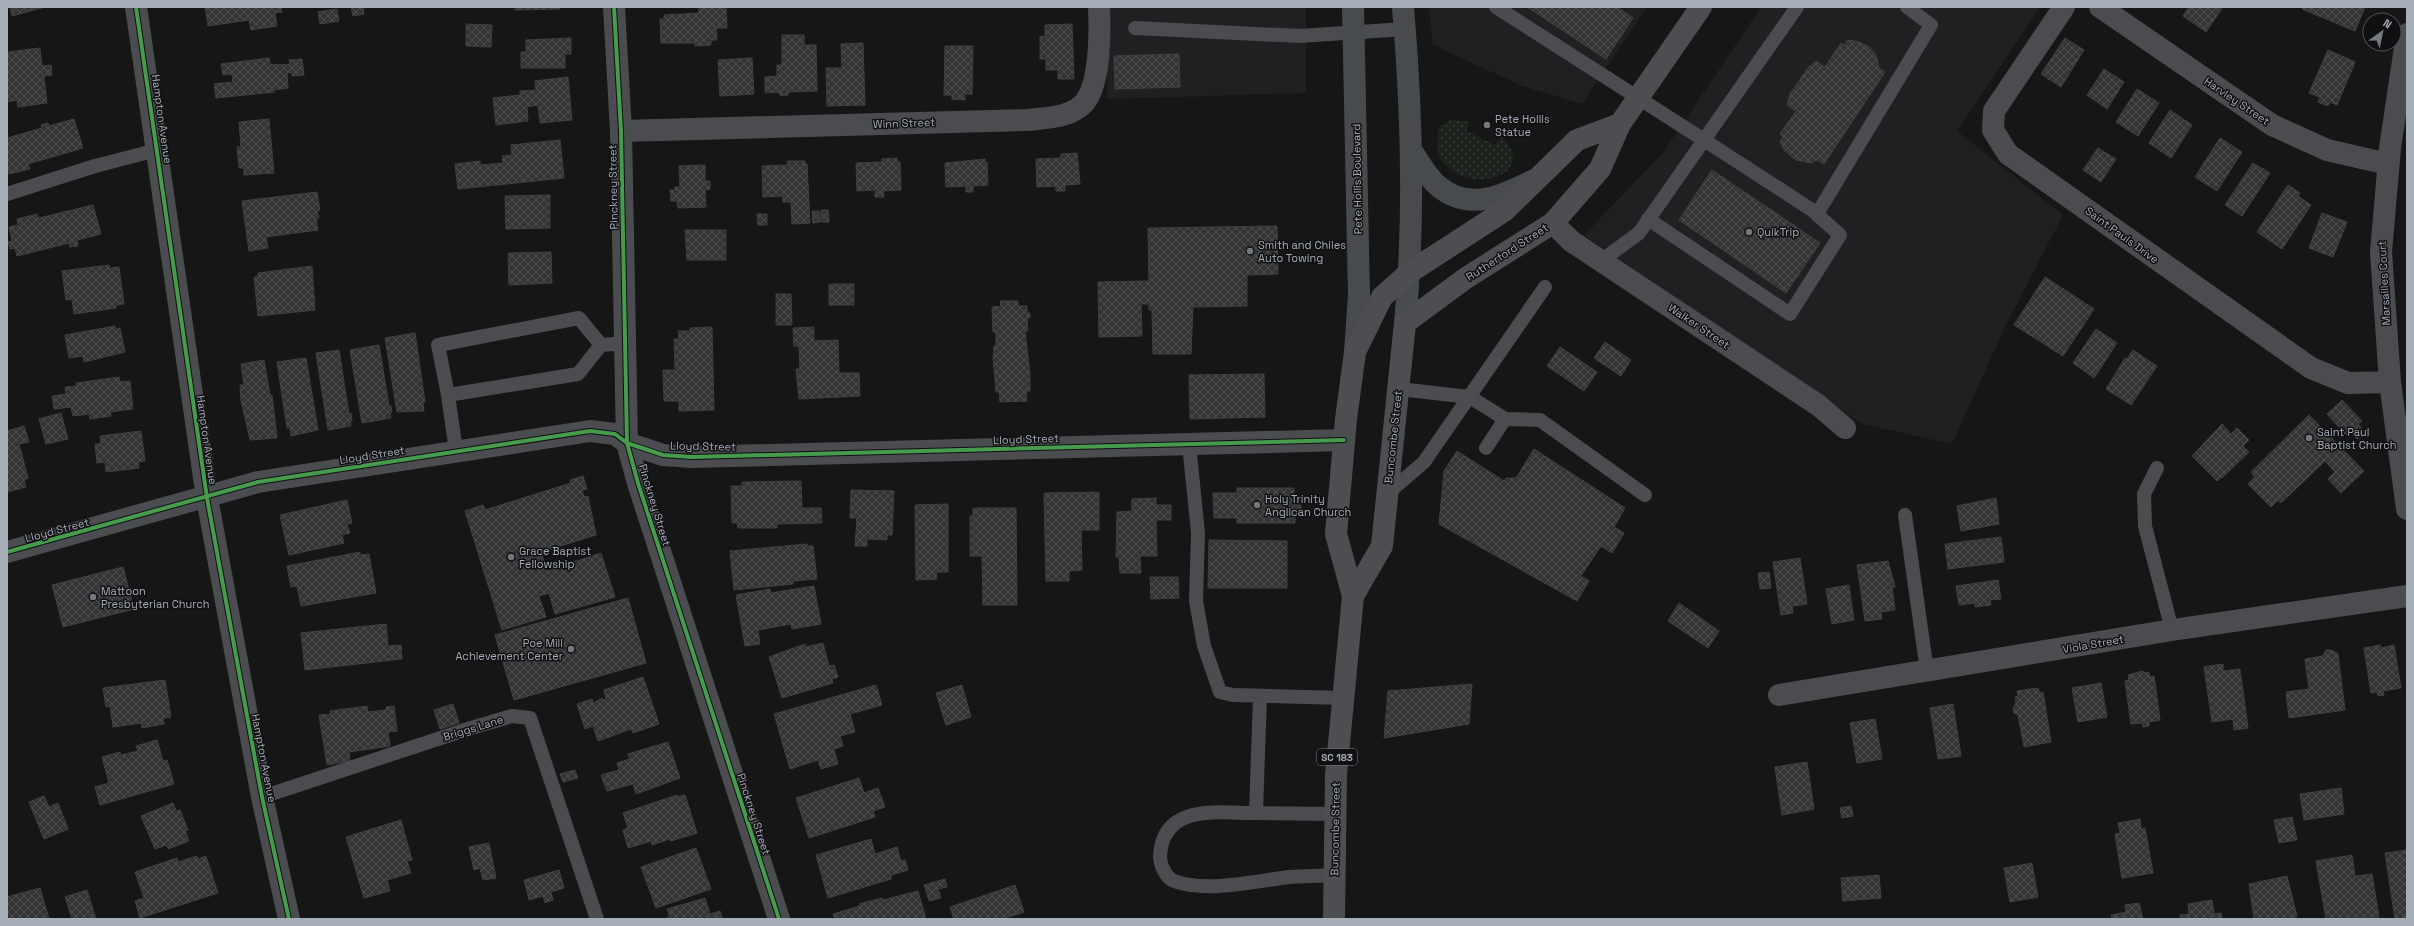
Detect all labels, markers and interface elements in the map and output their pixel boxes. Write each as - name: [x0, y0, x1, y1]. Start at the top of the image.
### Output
- north arrow: [2362, 12, 2402, 52]
- text: N: [2381, 16, 2394, 31]
- street label: Hampton Avenue: [149, 74, 175, 164]
- street label: Harvley Street: [2202, 74, 2272, 128]
- place label: Pete Hollis Statue: [1495, 112, 1550, 139]
- street label: Winn Street: [873, 115, 935, 131]
- marker: Pete Hollis Statue: [1482, 120, 1492, 130]
- street label: Pete Hollis Boulevard: [1349, 124, 1365, 234]
- street label: Pinckney Street: [605, 144, 621, 230]
- street label: Saint Pauls Drive: [2083, 204, 2161, 266]
- street label: Rutherford Street: [1463, 220, 1551, 284]
- place label: QuikTrip: [1757, 225, 1799, 239]
- marker: QuikTrip: [1744, 227, 1754, 237]
- place label: Smith and Chiles Auto Towing: [1258, 238, 1346, 265]
- street label: Marsailles Court: [2375, 240, 2393, 326]
- marker: Smith and Chiles Auto Towing: [1245, 246, 1255, 256]
- street label: Walker Street: [1666, 300, 1732, 352]
- street label: Buncombe Street: [1381, 390, 1405, 484]
- street label: Hampton Avenue: [194, 395, 220, 485]
- place label: Saint Paul Baptist Church: [2317, 425, 2397, 452]
- street label: Lloyd Street: [993, 431, 1059, 447]
- marker: Saint Paul Baptist Church: [2304, 433, 2314, 443]
- street label: Lloyd Street: [670, 438, 736, 454]
- street label: Lloyd Street: [338, 443, 406, 467]
- street label: Pinckney Street: [636, 462, 674, 548]
- place label: Holy Trinity Anglican Church: [1265, 492, 1351, 519]
- marker: Holy Trinity Anglican Church: [1252, 500, 1262, 510]
- street label: Lloyd Street: [23, 515, 91, 545]
- place label: Grace Baptist Fellowship: [519, 544, 591, 571]
- marker: Grace Baptist Fellowship: [506, 552, 516, 562]
- place label: Mattoon Presbyterian Church: [101, 584, 210, 611]
- marker: Mattoon Presbyterian Church: [88, 592, 98, 602]
- street label: Viola Street: [2061, 632, 2125, 656]
- place label: Poe Mill Achievement Center: [455, 636, 563, 663]
- marker: Poe Mill Achievement Center: [566, 644, 576, 654]
- street label: Briggs Lane: [441, 712, 505, 744]
- street label: Hampton Avenue: [249, 713, 279, 803]
- road number: SC 183: [1317, 749, 1357, 765]
- street label: Pinckney Street: [734, 771, 774, 857]
- street label: Buncombe Street: [1327, 782, 1343, 876]

